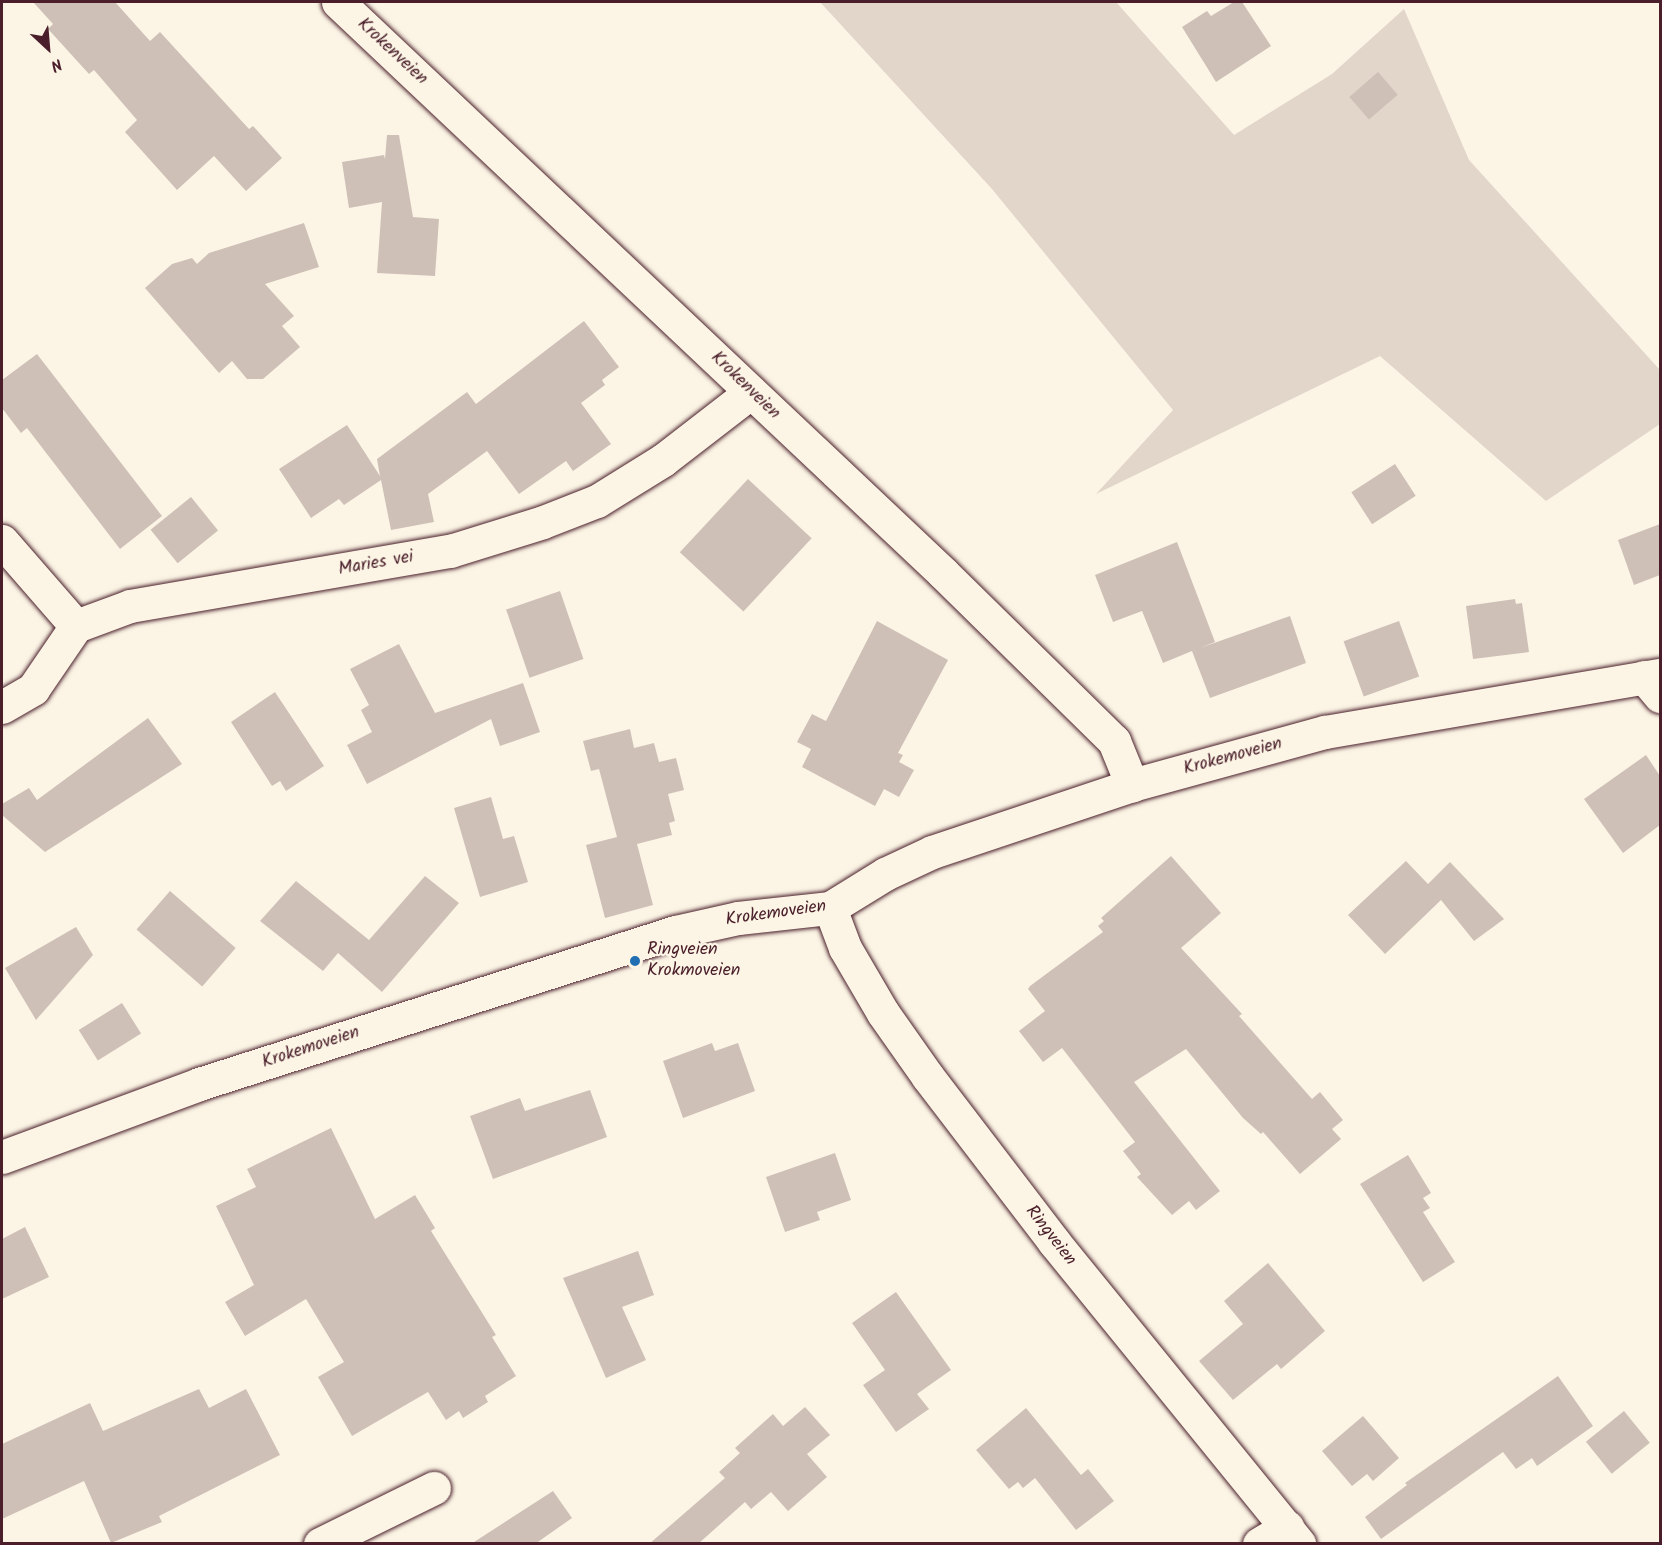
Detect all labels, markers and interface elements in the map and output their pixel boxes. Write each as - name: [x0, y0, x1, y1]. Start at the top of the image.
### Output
- street label: Krokenveien: [352, 14, 432, 90]
- north arrow: [18, 18, 78, 78]
- text: N: [46, 51, 66, 78]
- street label: Krokenveien: [706, 347, 784, 425]
- street label: Maries vei: [337, 547, 415, 581]
- street label: Krokemoveien: [1181, 733, 1285, 781]
- street label: Krokemoveien: [724, 896, 828, 932]
- place label: Ringveien Krokmoveien: [647, 940, 740, 982]
- marker: Ringveien Krokmoveien: [628, 954, 642, 968]
- street label: Krokemoveien: [259, 1022, 363, 1074]
- street label: Ringveien: [1020, 1202, 1080, 1270]

